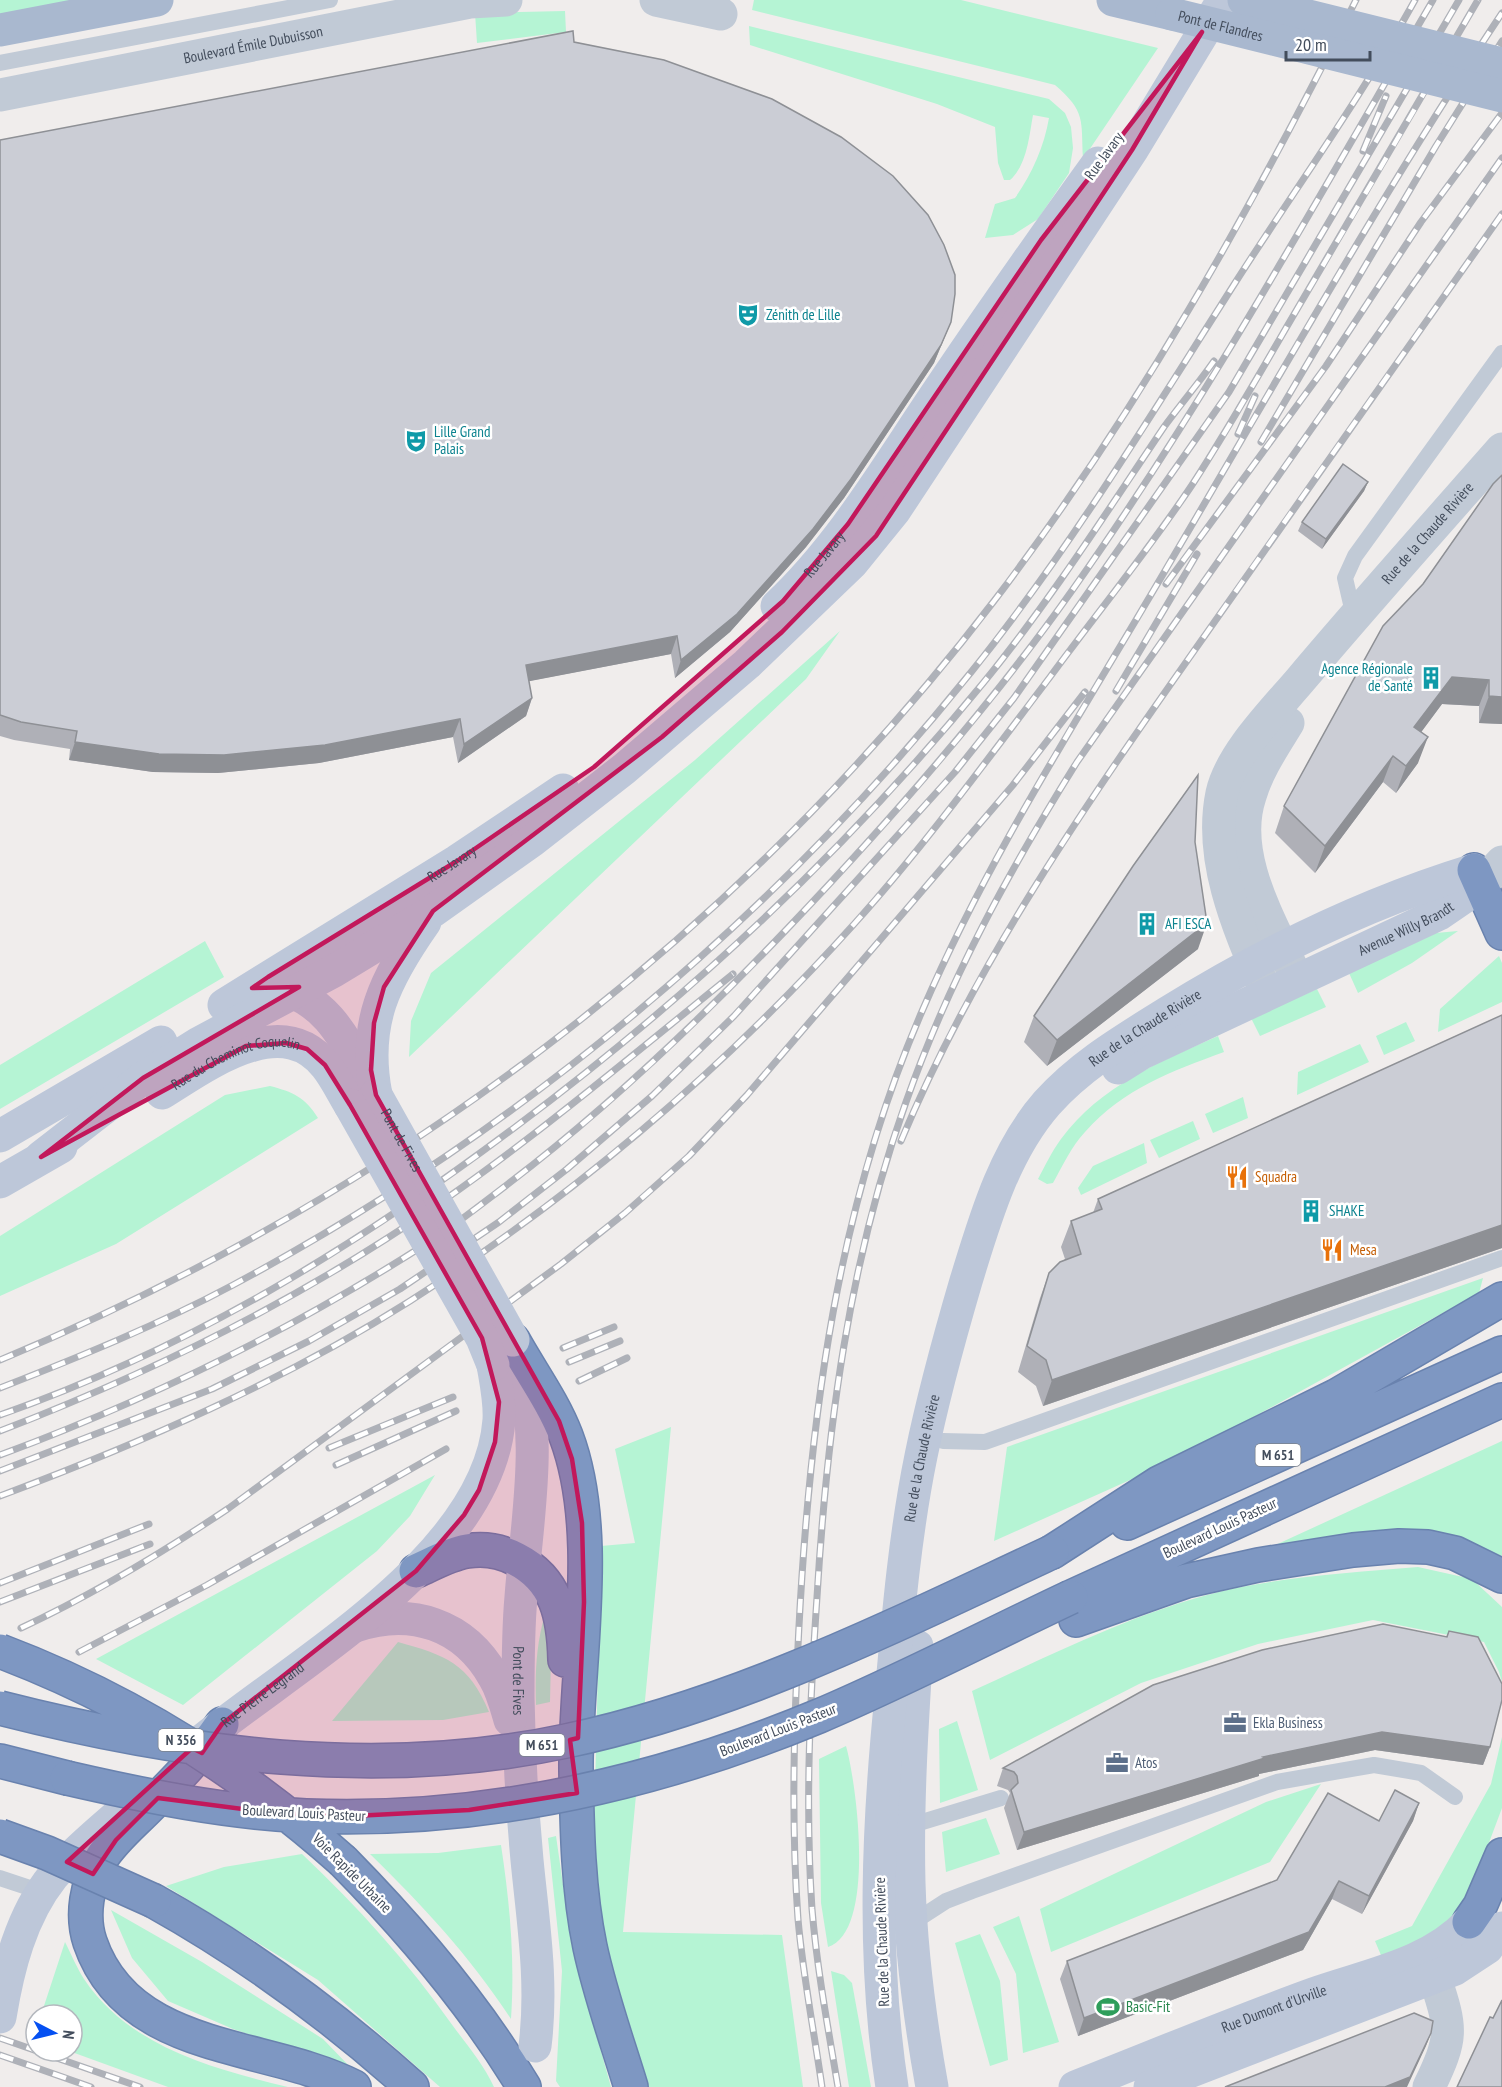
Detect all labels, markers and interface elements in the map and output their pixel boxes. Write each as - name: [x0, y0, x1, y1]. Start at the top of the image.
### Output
- street label: Pont de Flandres: [1176, 6, 1265, 45]
- street label: Boulevard Émile Dubuisson: [182, 21, 324, 67]
- scale bar: [1286, 24, 1370, 62]
- text: 20 m: [1295, 33, 1327, 56]
- street label: Rue Javary: [1080, 128, 1127, 183]
- theatre icon: Zénith de Lille: [735, 302, 761, 328]
- place label: Zénith de Lille: [766, 305, 840, 324]
- place label: Lille Grand Palais: [434, 422, 490, 458]
- theatre icon: Lille Grand Palais: [403, 428, 429, 454]
- street label: Rue de la Chaude Rivière: [1377, 478, 1477, 588]
- street label: Rue Javary: [799, 527, 849, 581]
- place label: Agence Régionale de Santé: [1321, 659, 1413, 695]
- building icon: Agence Régionale de Santé: [1418, 665, 1444, 691]
- street label: Rue Javary: [424, 841, 480, 886]
- street label: Avenue Willy Brandt: [1355, 897, 1457, 960]
- building icon: AFI ESCA: [1134, 911, 1160, 937]
- place label: AFI ESCA: [1165, 914, 1212, 933]
- street label: Rue de la Chaude Rivière: [1085, 985, 1204, 1070]
- street label: Rue du Cheminot Coquelin: [167, 1032, 303, 1094]
- street label: Pont de Fives: [377, 1105, 427, 1175]
- restaurant icon: Squadra: [1224, 1164, 1250, 1190]
- place label: Squadra: [1255, 1167, 1297, 1186]
- building icon: SHAKE: [1298, 1198, 1324, 1224]
- place label: SHAKE: [1329, 1201, 1364, 1220]
- restaurant icon: Mesa: [1319, 1237, 1345, 1263]
- place label: Mesa: [1350, 1240, 1377, 1259]
- street label: Rue de la Chaude Rivière: [900, 1392, 944, 1523]
- road number: M 651: [1256, 1444, 1300, 1466]
- street label: Boulevard Louis Pasteur: [1160, 1492, 1281, 1562]
- street label: Pont de Fives: [509, 1646, 528, 1716]
- street label: Rue Pierre Legrand: [217, 1658, 308, 1731]
- street label: Boulevard Louis Pasteur: [717, 1698, 840, 1761]
- office icon: Ekla Business: [1222, 1710, 1248, 1736]
- place label: Ekla Business: [1253, 1713, 1323, 1732]
- road number: N 356: [158, 1729, 204, 1751]
- road number: M 651: [520, 1734, 564, 1756]
- office icon: Atos: [1104, 1750, 1130, 1776]
- place label: Atos: [1135, 1753, 1157, 1772]
- street label: Boulevard Louis Pasteur: [242, 1800, 367, 1825]
- street label: Voie Rapide Urbaine: [308, 1828, 396, 1916]
- street label: Rue de la Chaude Rivière: [870, 1877, 893, 2007]
- street label: Rue Dumont d'Urville: [1219, 1980, 1329, 2037]
- sports icon: Basic-Fit: [1095, 1994, 1121, 2020]
- place label: Basic-Fit: [1126, 1997, 1170, 2016]
- north arrow: [24, 2003, 84, 2063]
- text: N: [58, 2029, 79, 2040]

